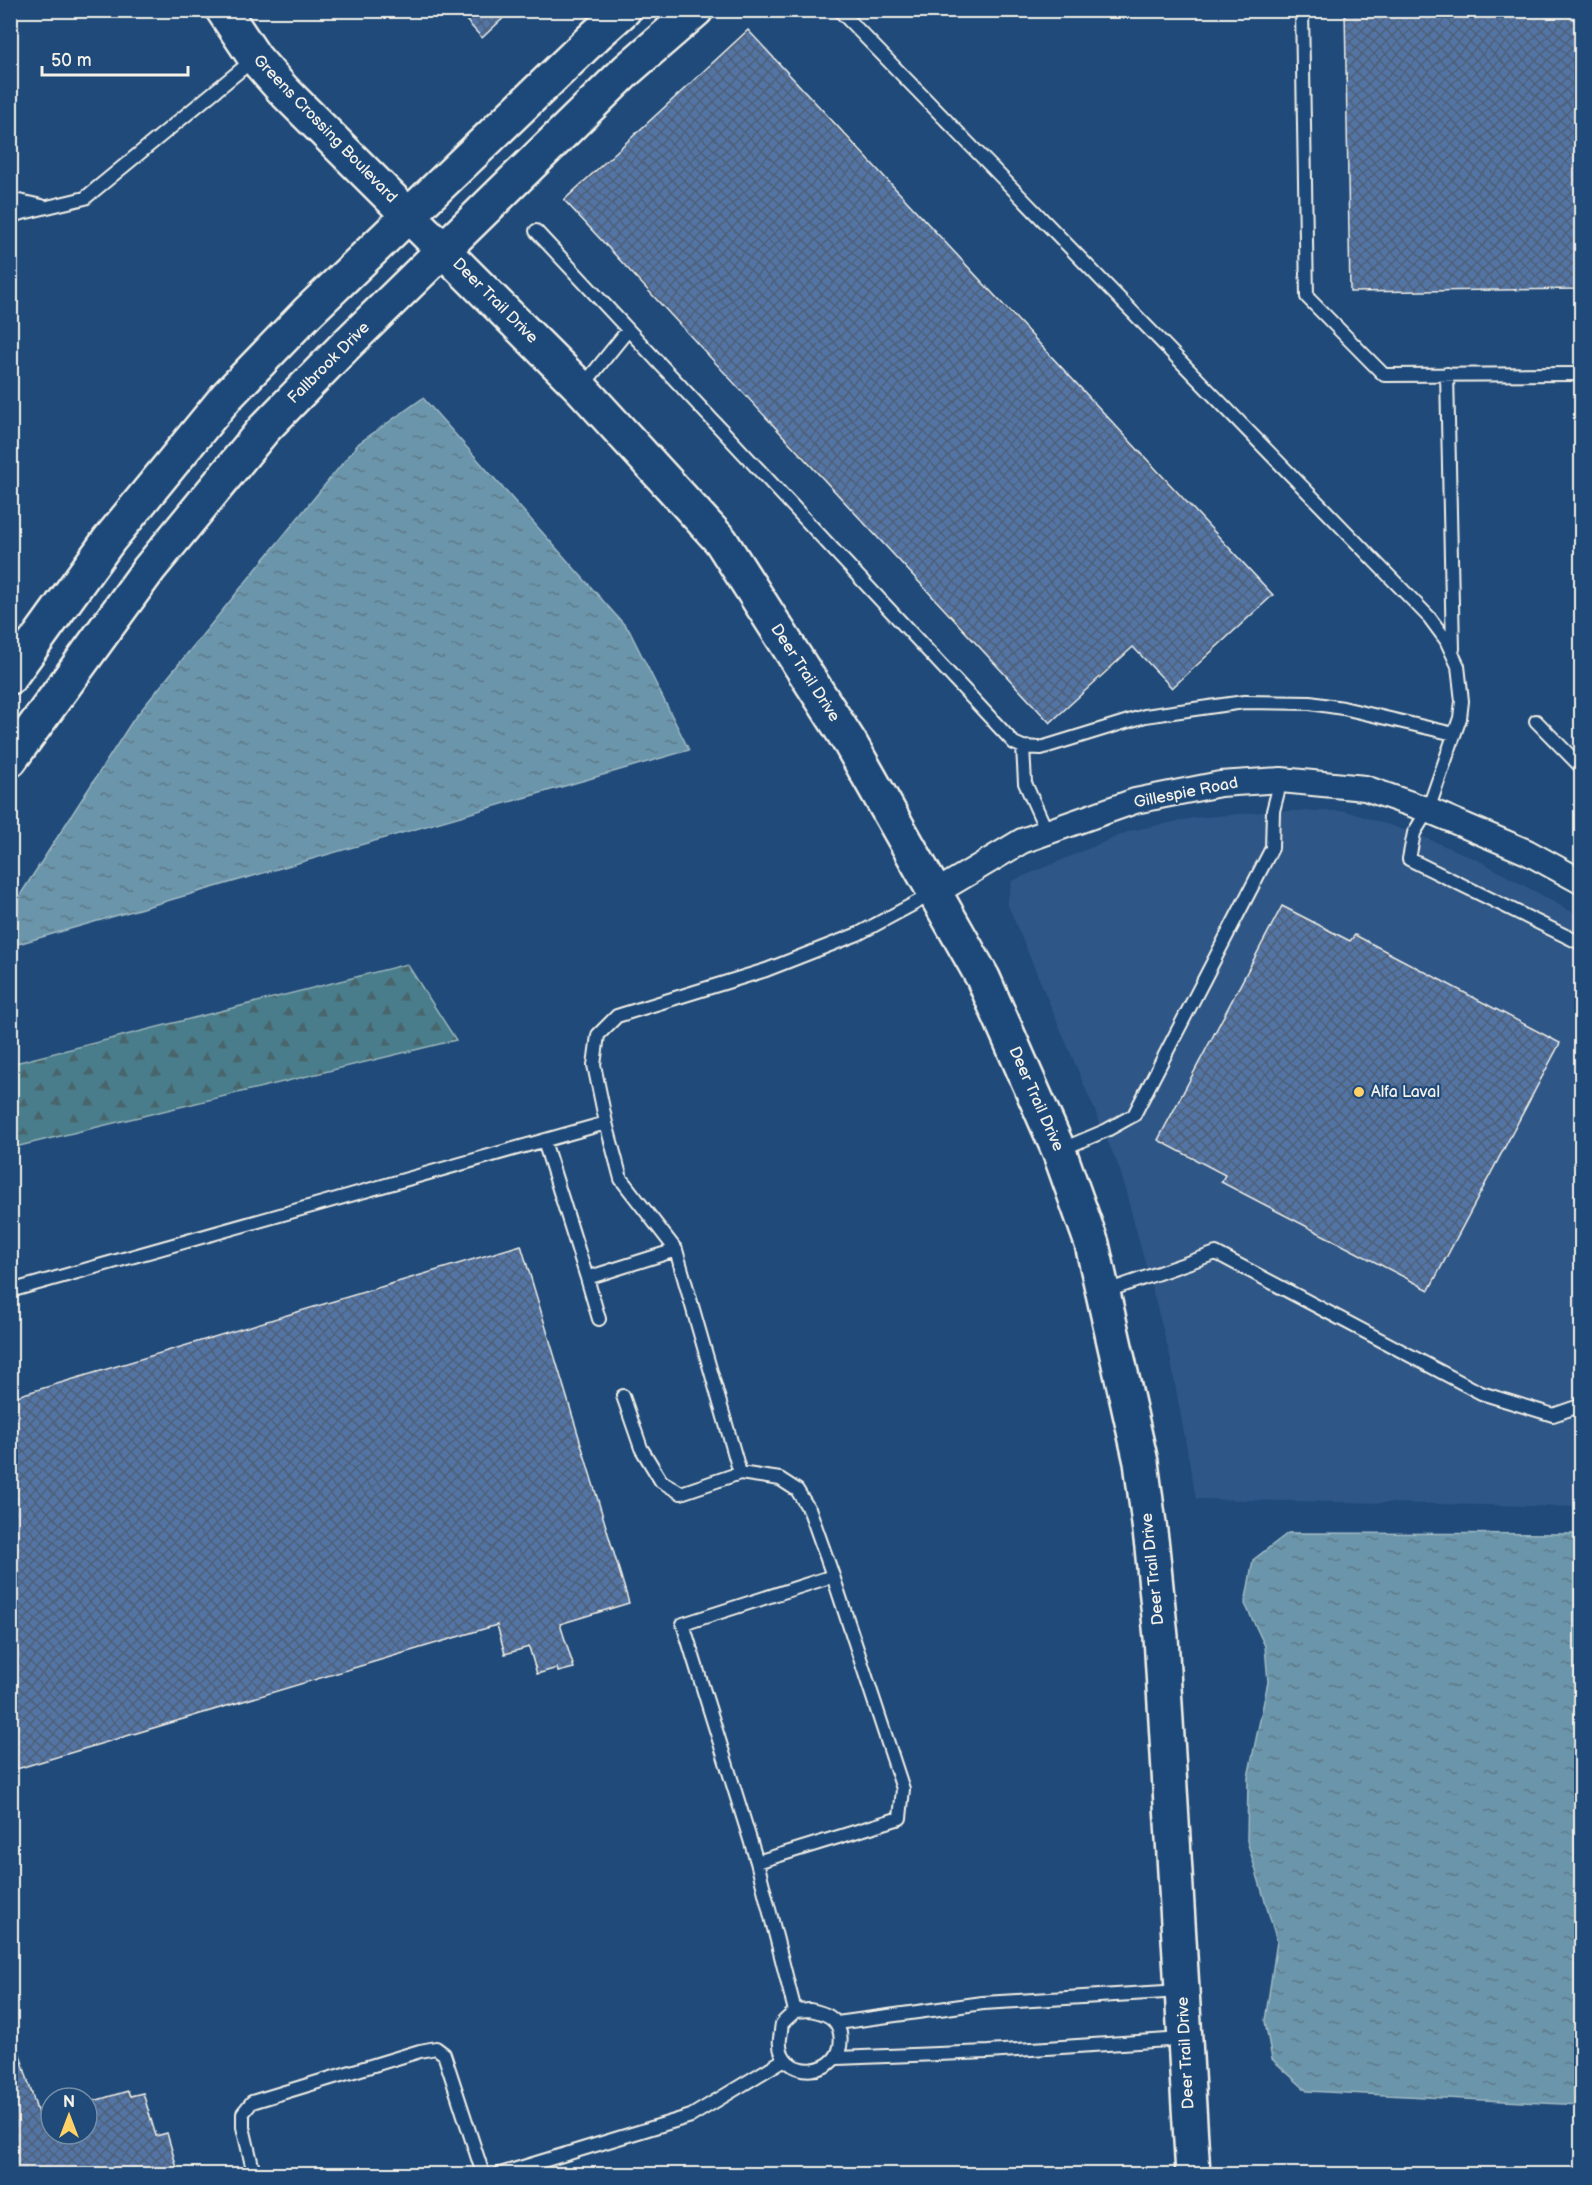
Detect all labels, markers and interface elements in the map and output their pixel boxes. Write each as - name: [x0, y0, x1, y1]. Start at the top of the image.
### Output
- scale bar: [42, 39, 188, 77]
- text: 50 m: [51, 50, 92, 71]
- street label: Greens Crossing Boulevard: [249, 51, 401, 207]
- street label: Deer Trail Drive: [448, 254, 542, 348]
- street label: Fallbrook Drive: [284, 318, 374, 408]
- street label: Deer Trail Drive: [766, 621, 844, 726]
- street label: Gillespie Road: [1132, 774, 1240, 812]
- street label: Deer Trail Drive: [1004, 1044, 1068, 1155]
- place label: Alfa Laval: [1371, 1083, 1440, 1102]
- marker: Alfa Laval: [1352, 1085, 1366, 1099]
- street label: Deer Trail Drive: [1138, 1512, 1168, 1626]
- street label: Deer Trail Drive: [1174, 1996, 1198, 2110]
- north arrow: [39, 2086, 99, 2146]
- text: N: [63, 2093, 75, 2112]

